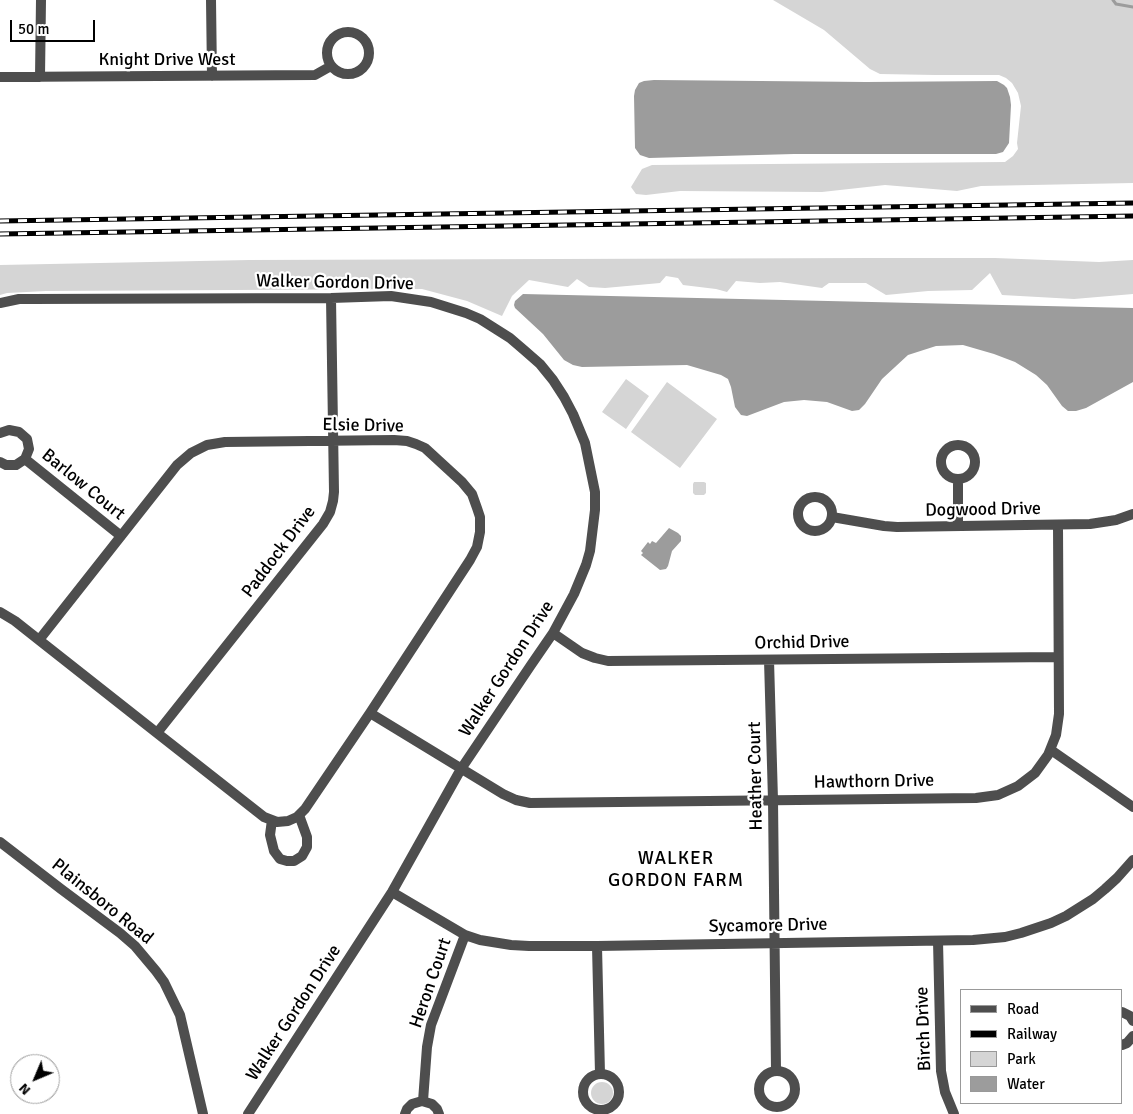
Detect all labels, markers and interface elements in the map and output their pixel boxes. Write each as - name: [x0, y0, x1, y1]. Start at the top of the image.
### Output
- scale bar: [12, 10, 98, 42]
- text: 50 m: [18, 20, 49, 38]
- street label: Knight Drive West: [99, 49, 235, 71]
- street label: Walker Gordon Drive: [256, 271, 414, 295]
- street label: Elsie Drive: [322, 414, 404, 438]
- street label: Barlow Court: [37, 445, 129, 525]
- street label: Dogwood Drive: [925, 498, 1041, 522]
- street label: Paddock Drive: [238, 502, 320, 602]
- street label: Walker Gordon Drive: [455, 597, 559, 741]
- street label: Orchid Drive: [754, 631, 850, 655]
- street label: Heather Court: [744, 721, 768, 831]
- street label: Hawthorn Drive: [814, 770, 934, 794]
- district label: WALKER GORDON FARM: [607, 848, 745, 892]
- street label: Plainsboro Road: [47, 855, 157, 949]
- street label: Sycamore Drive: [708, 914, 828, 938]
- street label: Heron Court: [406, 935, 456, 1031]
- street label: Walker Gordon Drive: [242, 941, 346, 1085]
- street label: Birch Drive: [912, 986, 936, 1072]
- legend: [960, 989, 1123, 1104]
- text: Road: [1007, 1000, 1039, 1018]
- text: Railway: [1007, 1025, 1057, 1043]
- text: Park: [1007, 1050, 1036, 1068]
- north arrow: [10, 1054, 60, 1104]
- text: Water: [1007, 1075, 1045, 1093]
- text: N: [15, 1080, 34, 1099]

